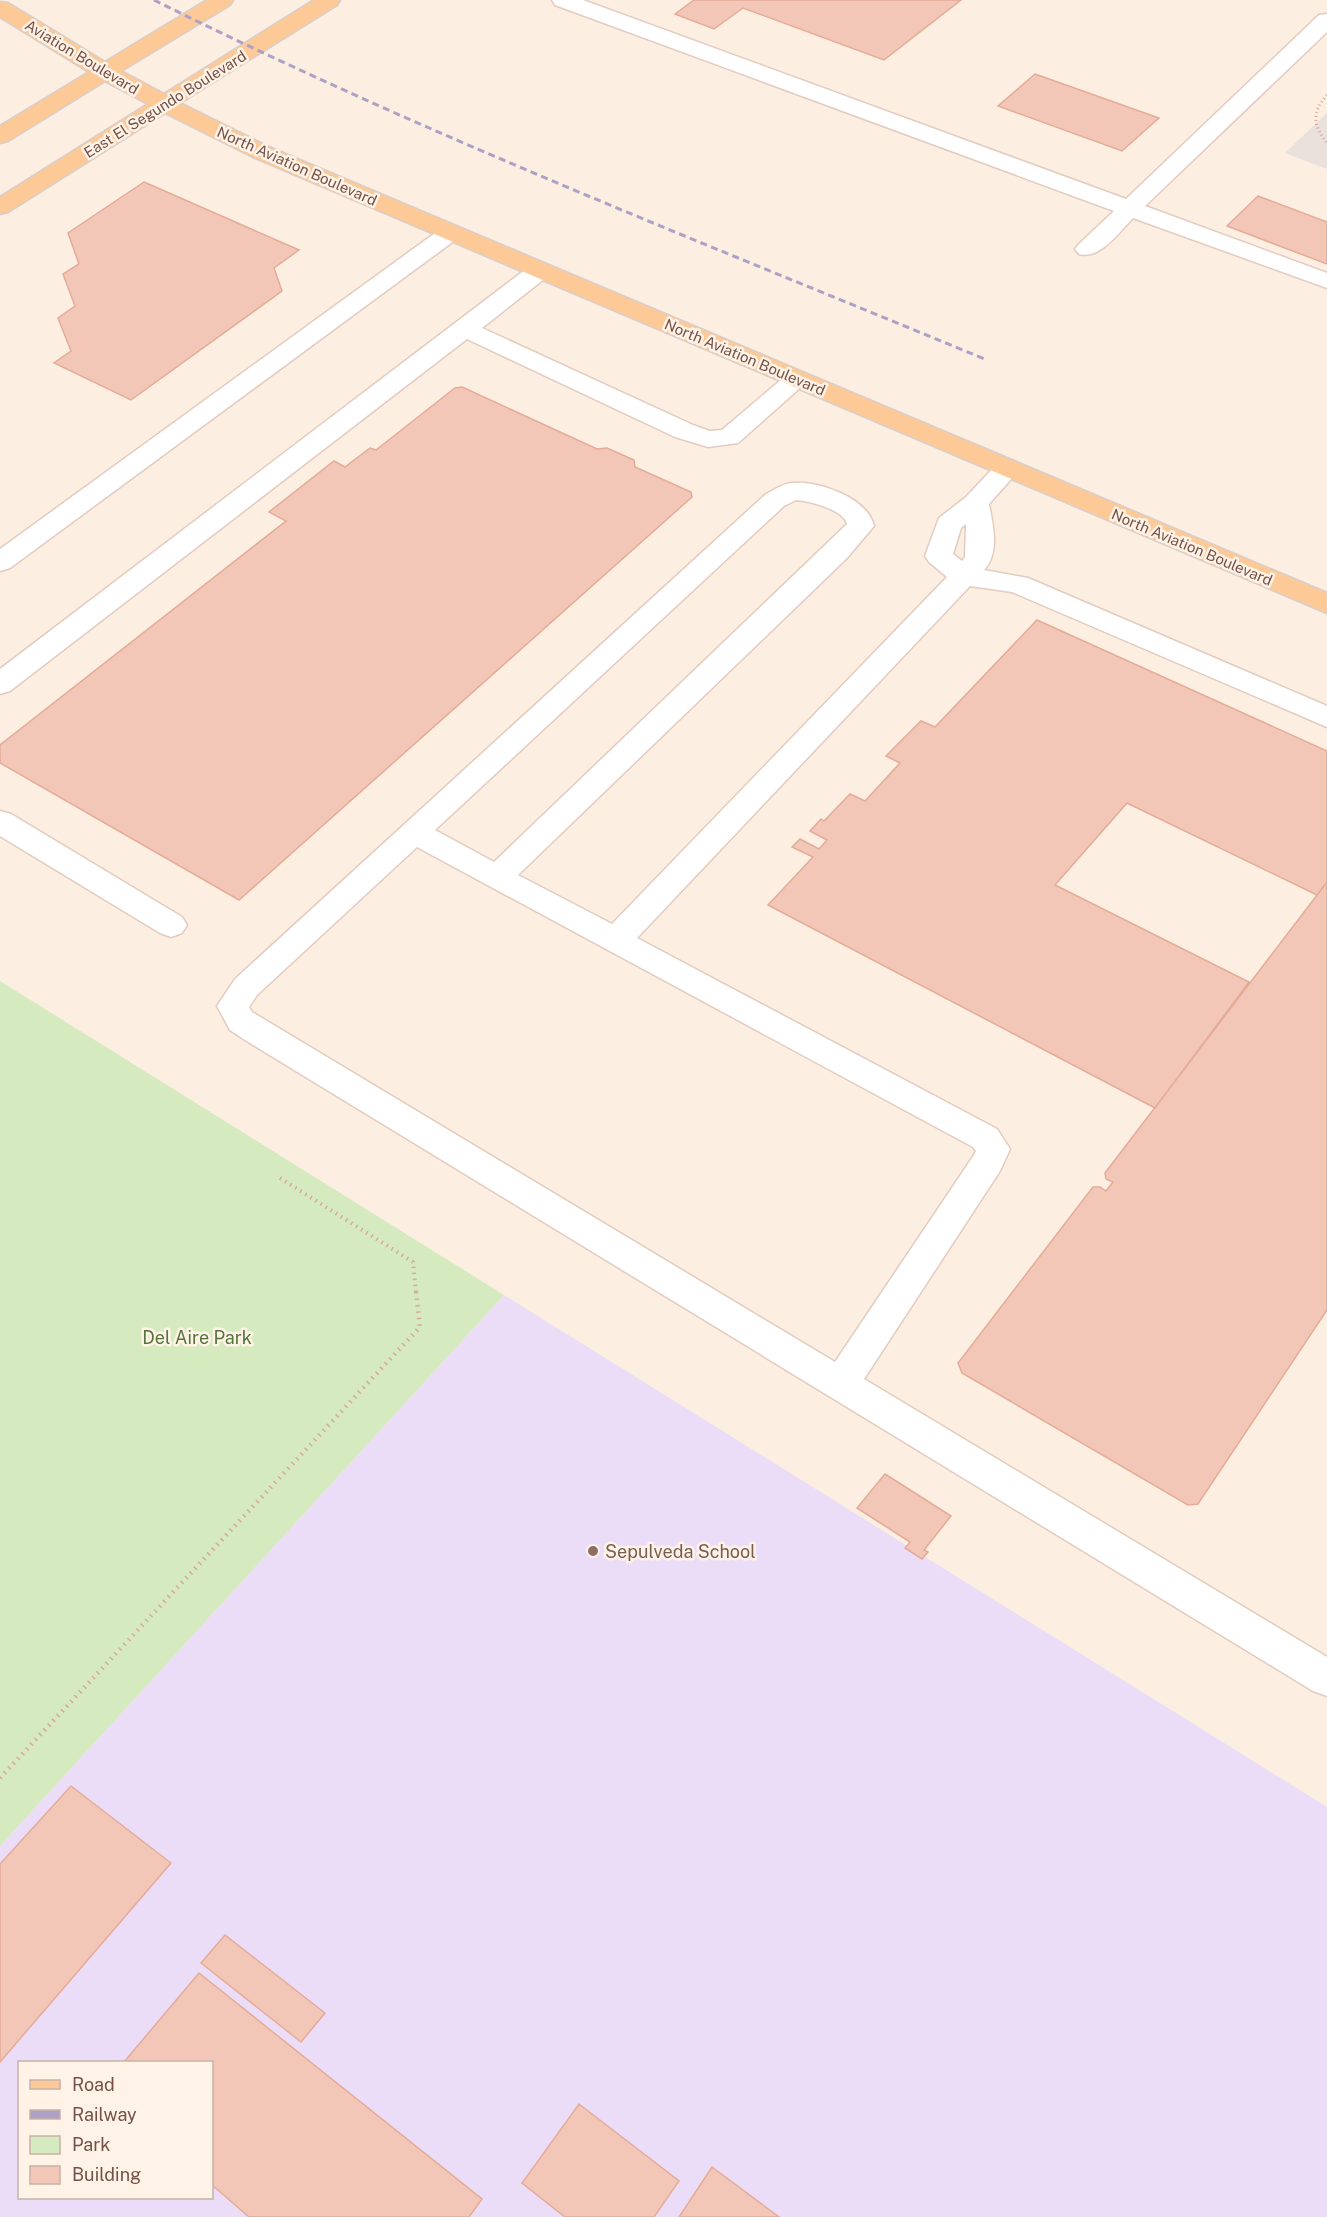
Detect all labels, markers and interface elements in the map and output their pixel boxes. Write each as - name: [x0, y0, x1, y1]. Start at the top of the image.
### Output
- street label: Aviation Boulevard: [22, 16, 142, 98]
- street label: East El Segundo Boulevard: [81, 47, 249, 161]
- street label: North Aviation Boulevard: [214, 123, 380, 209]
- street label: North Aviation Boulevard: [662, 315, 828, 399]
- street label: North Aviation Boulevard: [1109, 505, 1275, 589]
- park label: Del Aire Park: [142, 1327, 252, 1348]
- place label: Sepulveda School: [605, 1541, 756, 1562]
- marker: Sepulveda School: [586, 1544, 600, 1558]
- legend: [18, 2061, 213, 2199]
- text: Road: [72, 2074, 115, 2095]
- text: Railway: [72, 2104, 137, 2125]
- text: Park: [72, 2134, 110, 2155]
- text: Building: [72, 2164, 141, 2185]

